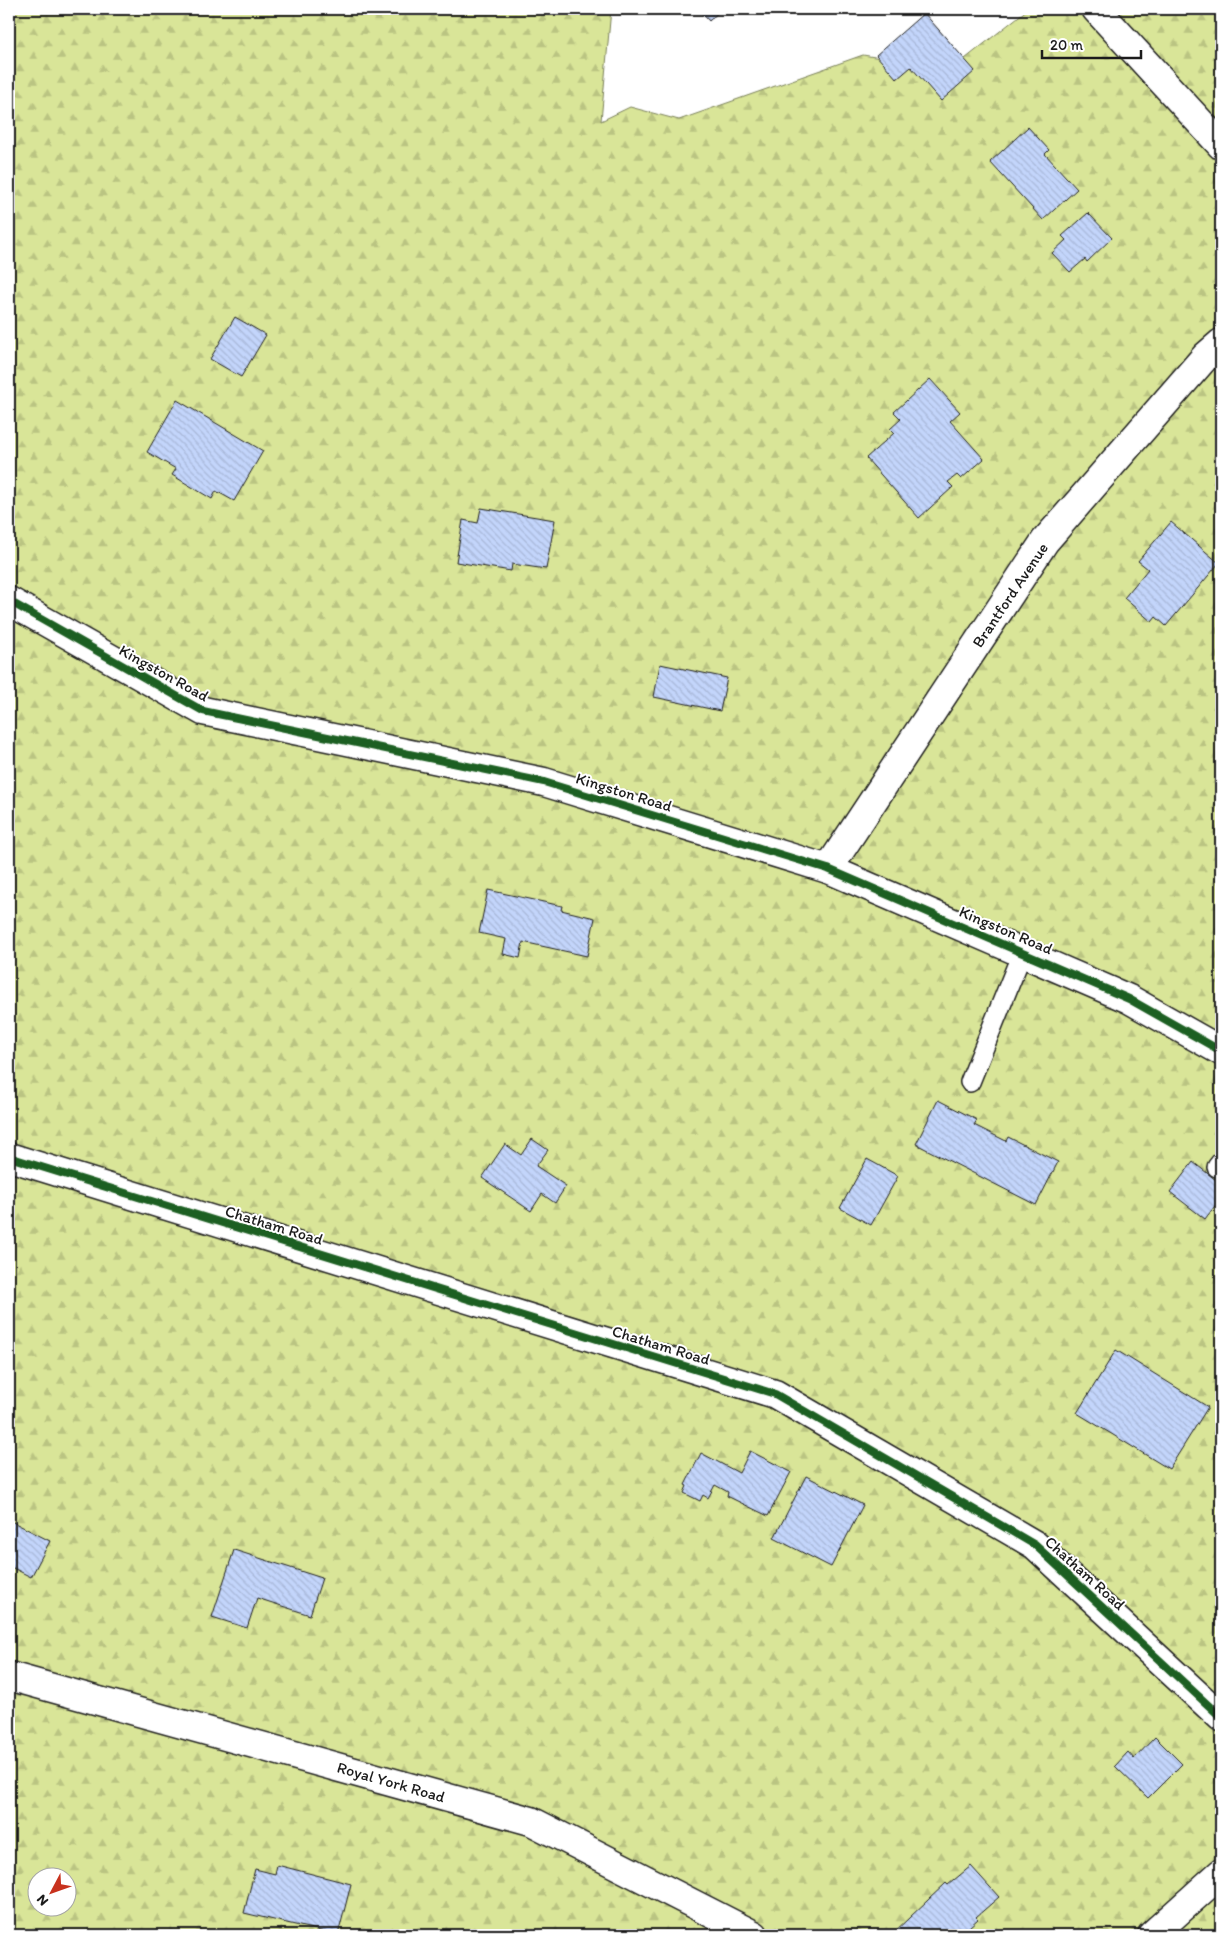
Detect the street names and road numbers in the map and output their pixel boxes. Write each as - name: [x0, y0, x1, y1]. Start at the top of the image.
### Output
- street label: Brantford Avenue: [968, 539, 1052, 651]
- street label: Kingston Road: [116, 640, 213, 706]
- street label: Kingston Road: [574, 768, 675, 816]
- street label: Kingston Road: [956, 902, 1056, 958]
- street label: Chatham Road: [223, 1201, 326, 1249]
- street label: Chatham Road: [610, 1321, 713, 1369]
- street label: Chatham Road: [1041, 1532, 1129, 1614]
- street label: Royal York Road: [335, 1758, 447, 1807]

